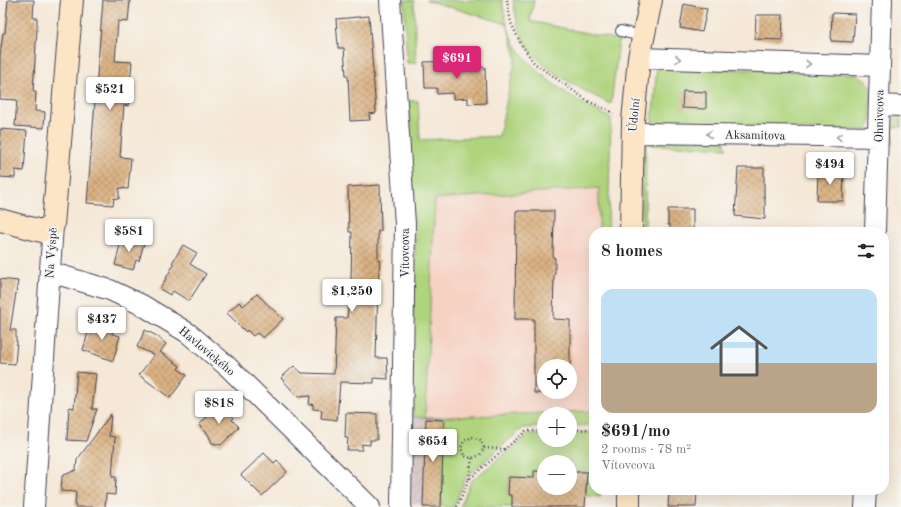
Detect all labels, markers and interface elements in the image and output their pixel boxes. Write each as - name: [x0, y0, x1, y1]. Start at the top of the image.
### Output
- pin: $691: [433, 46, 481, 80]
- text: $691: [442, 52, 472, 65]
- one-way arrow: [675, 55, 681, 63]
- one-way arrow: [805, 59, 811, 68]
- pin: $521: [86, 77, 134, 111]
- text: $521: [95, 83, 125, 96]
- street label: Ohnivcova: [874, 89, 886, 143]
- street label: Údolní: [624, 97, 643, 133]
- street label: Aksamitova: [724, 129, 786, 143]
- one-way arrow: [706, 130, 712, 138]
- one-way arrow: [836, 133, 842, 141]
- pin: $494: [806, 152, 854, 186]
- text: $494: [815, 158, 845, 171]
- pin: $581: [105, 219, 153, 253]
- text: $581: [114, 225, 144, 238]
- street label: Na Výspě: [44, 227, 60, 279]
- street label: Vítovcova: [400, 228, 412, 278]
- icon: filters: [855, 240, 877, 262]
- text: 8 homes: [601, 243, 663, 260]
- pin: $1,250: [319, 279, 385, 313]
- text: $1,250: [331, 285, 373, 298]
- pin: $437: [78, 307, 126, 341]
- text: $437: [87, 313, 117, 326]
- icon: home: [703, 315, 775, 387]
- street label: Havlovického: [176, 325, 237, 379]
- map controls: [537, 359, 577, 495]
- button: locate: [537, 359, 577, 399]
- pin: $818: [195, 391, 243, 425]
- text: $818: [204, 397, 234, 410]
- button: +: [537, 407, 577, 447]
- text: $691/mo: [601, 423, 670, 440]
- pin: $654: [409, 429, 457, 463]
- text: $654: [418, 435, 448, 448]
- text: 2 rooms · 78 m²: [601, 443, 691, 456]
- button: −: [537, 455, 577, 495]
- text: Vítovcova: [601, 459, 655, 472]

